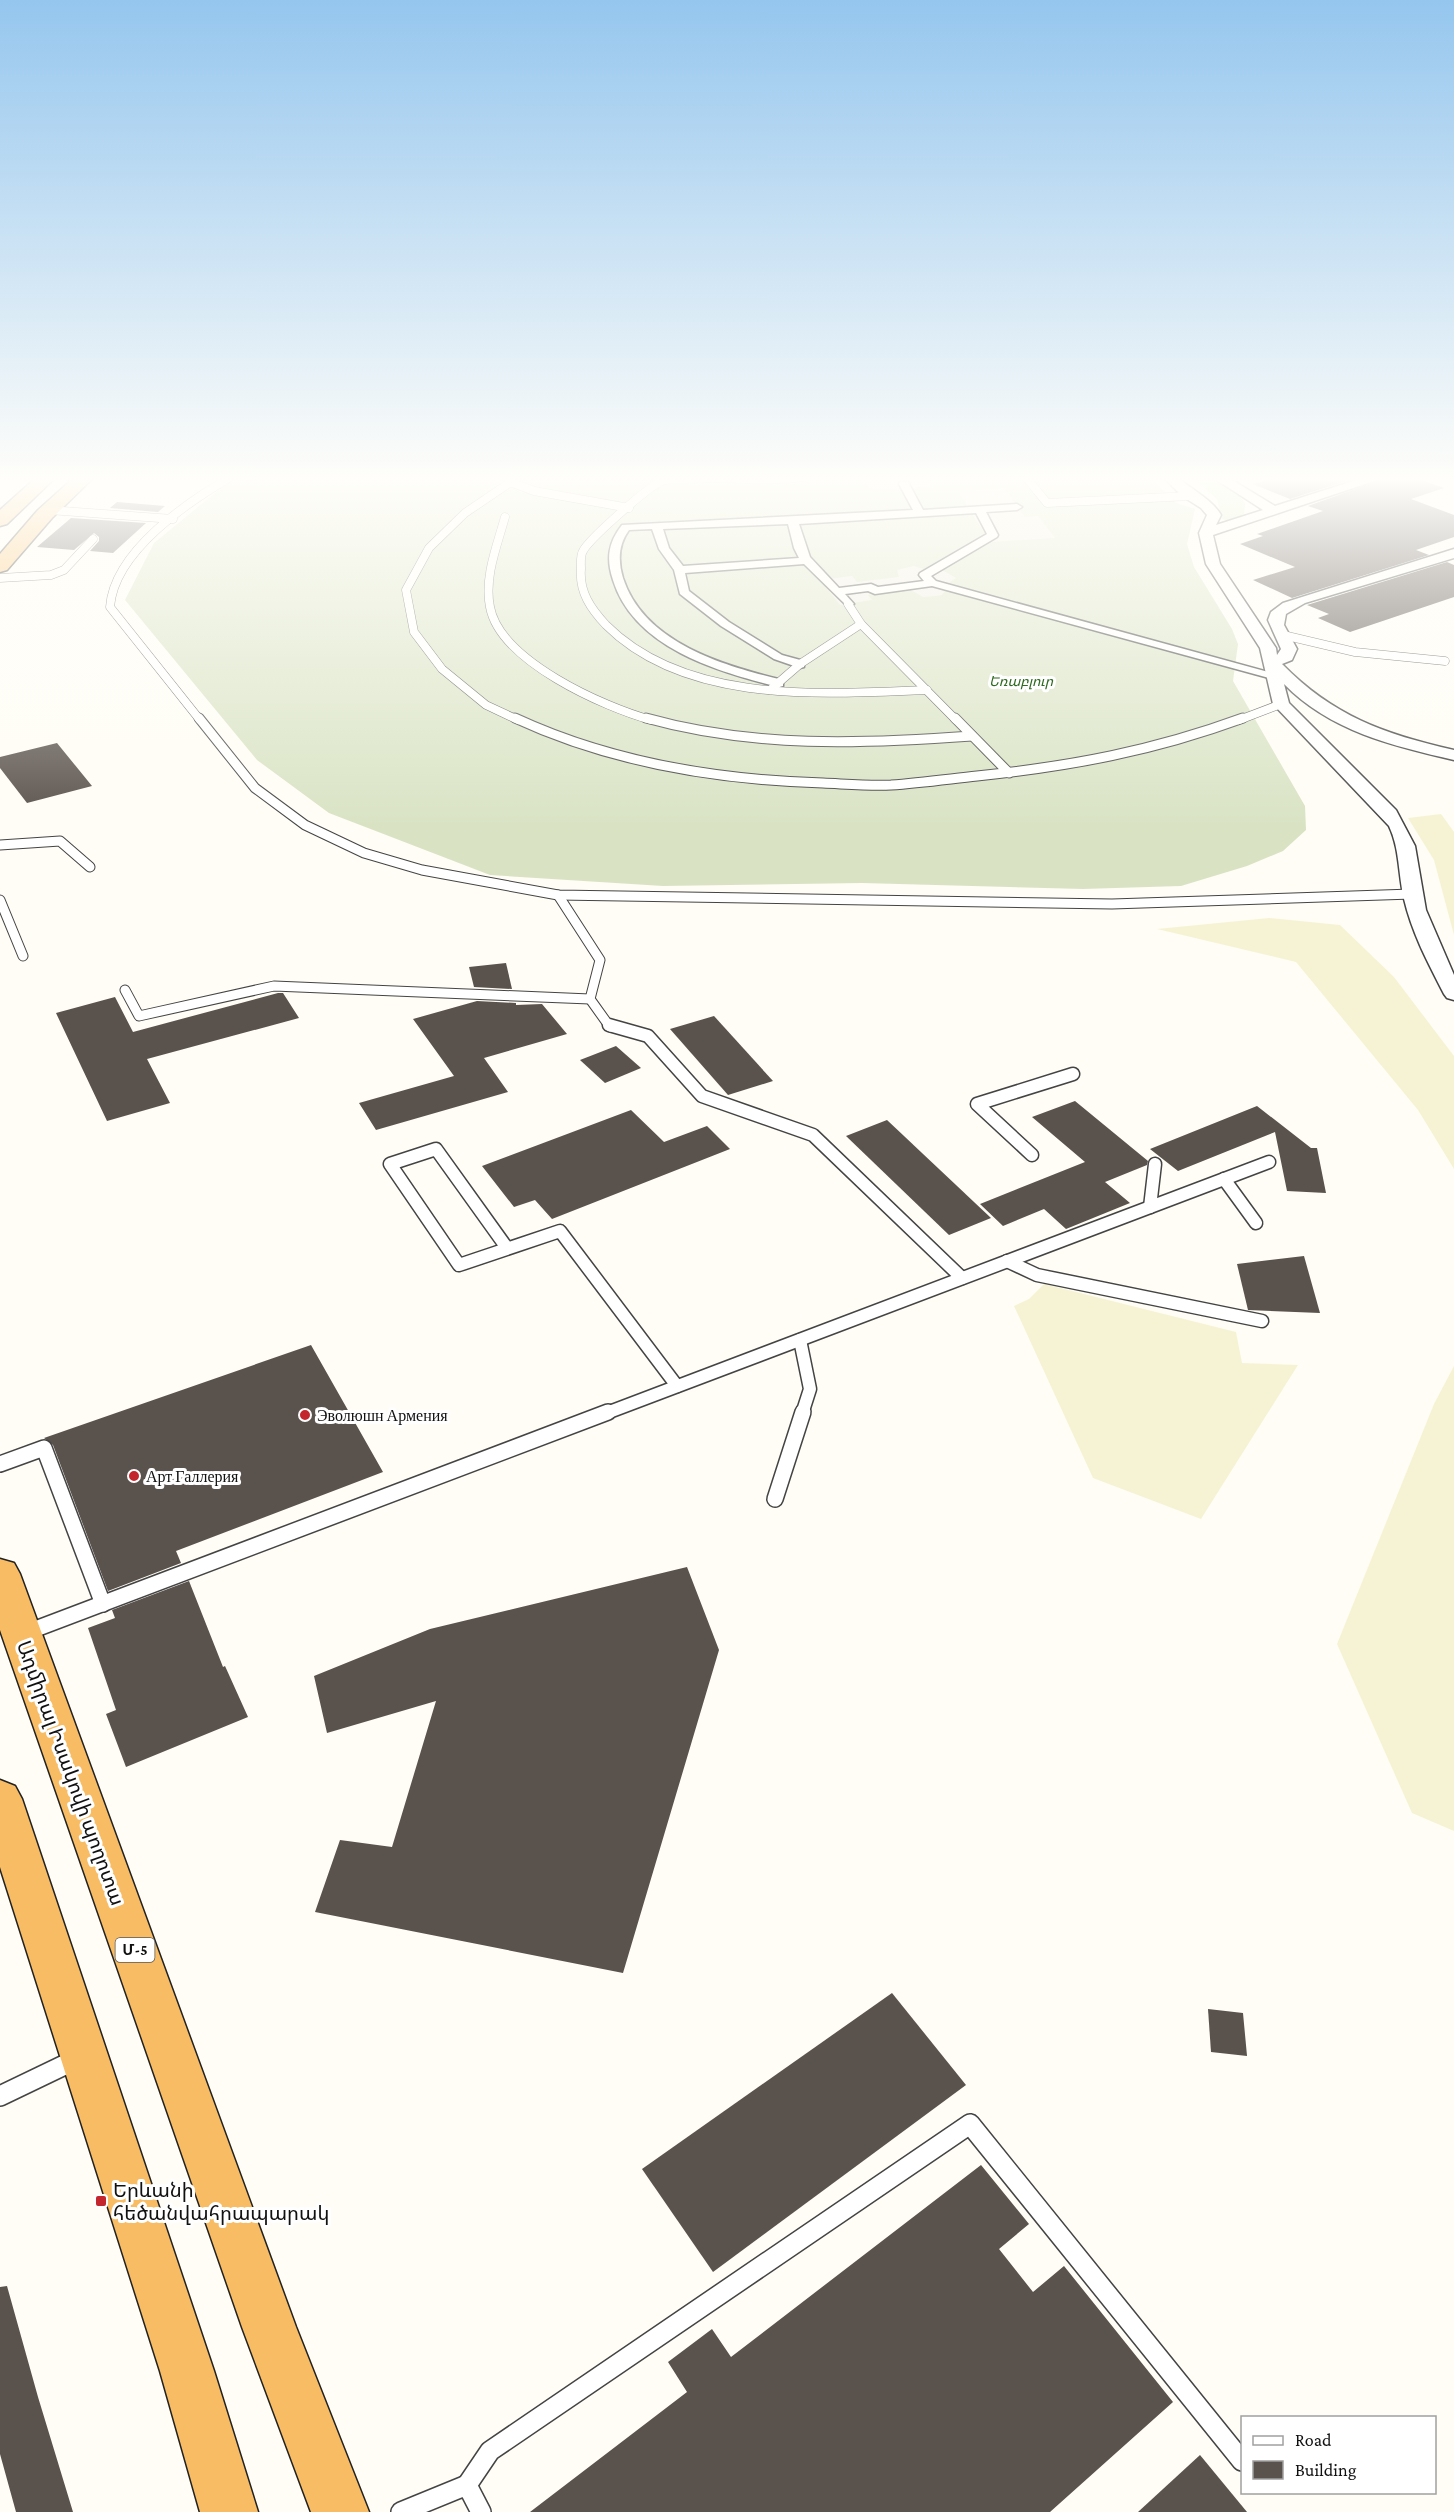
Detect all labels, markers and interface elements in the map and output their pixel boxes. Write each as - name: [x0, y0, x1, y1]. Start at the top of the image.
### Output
- park label: Եռաբլուր: [989, 673, 1054, 690]
- place label: Эволюшн Армения: [317, 1407, 448, 1425]
- marker: Эволюшн Армения: [298, 1408, 312, 1422]
- place label: Арт Галлерия: [146, 1468, 239, 1486]
- marker: Арт Галлерия: [127, 1469, 141, 1483]
- street label: Ադմիրալ Իսակովի պողոտա: [12, 1638, 129, 1909]
- road number: Մ-5: [116, 1938, 154, 1962]
- place label: Երևանի հեծանվահրապարակ: [113, 2179, 329, 2225]
- marker: Երևանի հեծանվահրապարակ: [94, 2194, 108, 2208]
- legend: [1241, 2416, 1436, 2494]
- text: Road: [1295, 2430, 1332, 2450]
- text: Building: [1295, 2460, 1357, 2480]

